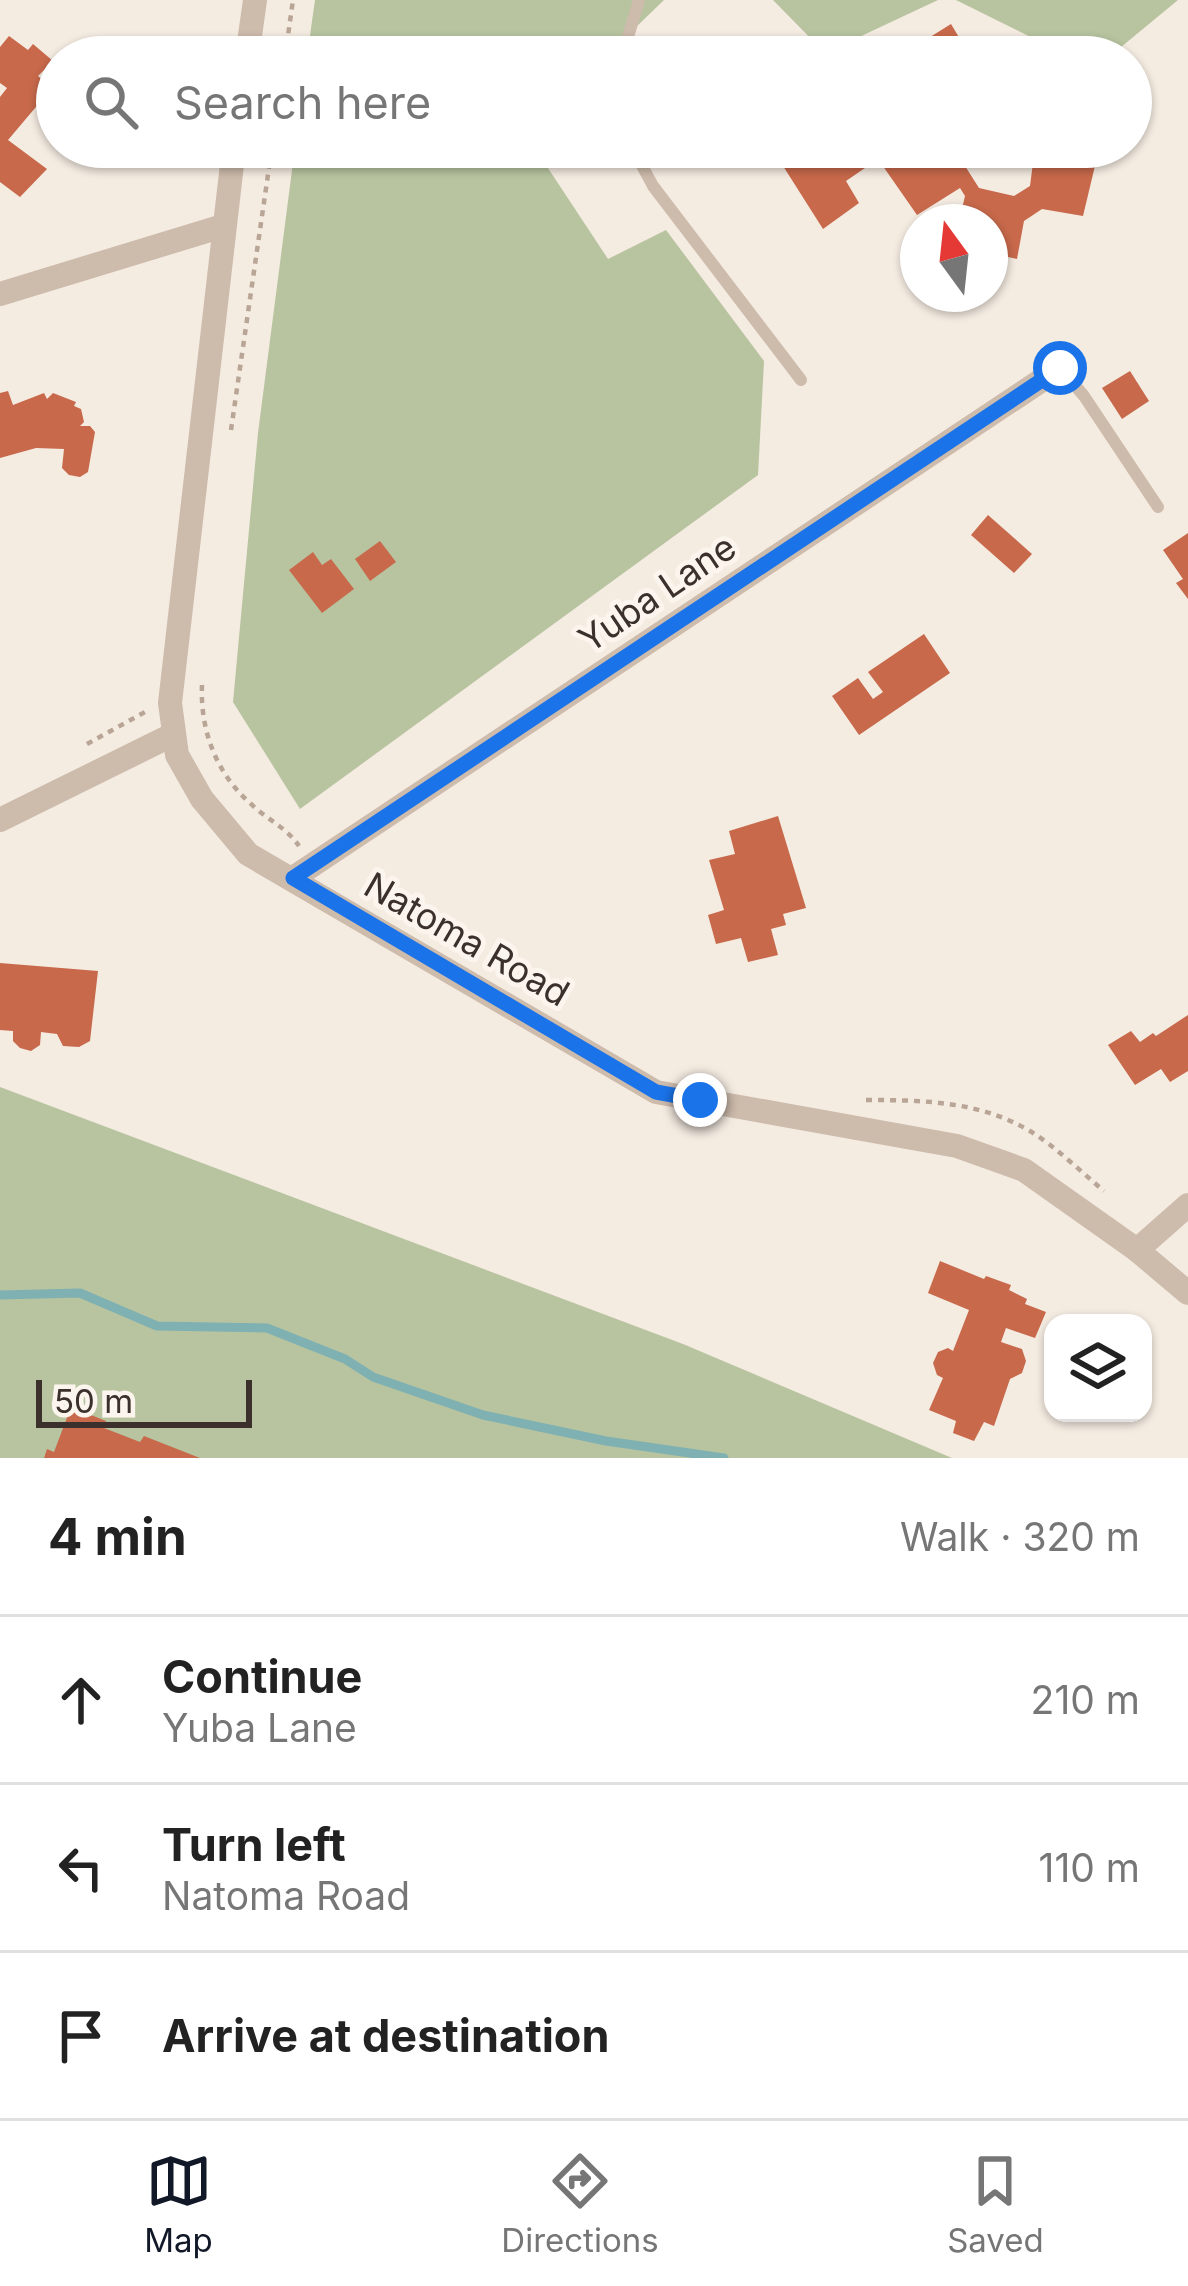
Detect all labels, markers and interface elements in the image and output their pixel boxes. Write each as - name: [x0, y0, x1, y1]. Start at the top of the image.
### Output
- search box: [36, 36, 1152, 168]
- icon: search: [78, 69, 144, 135]
- text: Search here: [174, 75, 431, 130]
- north arrow: [900, 204, 1008, 312]
- route start: [1033, 341, 1087, 395]
- street label: Yuba Lane: [570, 524, 744, 662]
- street label: Natoma Road: [357, 863, 577, 1015]
- route end: [673, 1073, 727, 1127]
- map controls: [1044, 1314, 1152, 1422]
- button: layers: [1044, 1314, 1152, 1422]
- scale bar: [36, 1374, 252, 1427]
- text: 50 m: [54, 1381, 133, 1421]
- text: 4 min: [48, 1506, 187, 1567]
- text: Walk · 320 m: [900, 1513, 1140, 1560]
- text: Continue: [162, 1649, 362, 1704]
- icon: ahead: [48, 1667, 114, 1733]
- text: 210 m: [1031, 1676, 1140, 1723]
- text: Yuba Lane: [162, 1704, 357, 1751]
- text: Turn left: [162, 1817, 346, 1872]
- icon: left: [48, 1835, 114, 1901]
- text: 110 m: [1039, 1844, 1140, 1891]
- text: Natoma Road: [162, 1872, 410, 1919]
- icon: arrive: [48, 2003, 114, 2069]
- text: Arrive at destination: [162, 2008, 609, 2063]
- tab: Map: [144, 2148, 213, 2260]
- tab: Directions: [501, 2148, 659, 2260]
- tab: Saved: [947, 2148, 1044, 2260]

